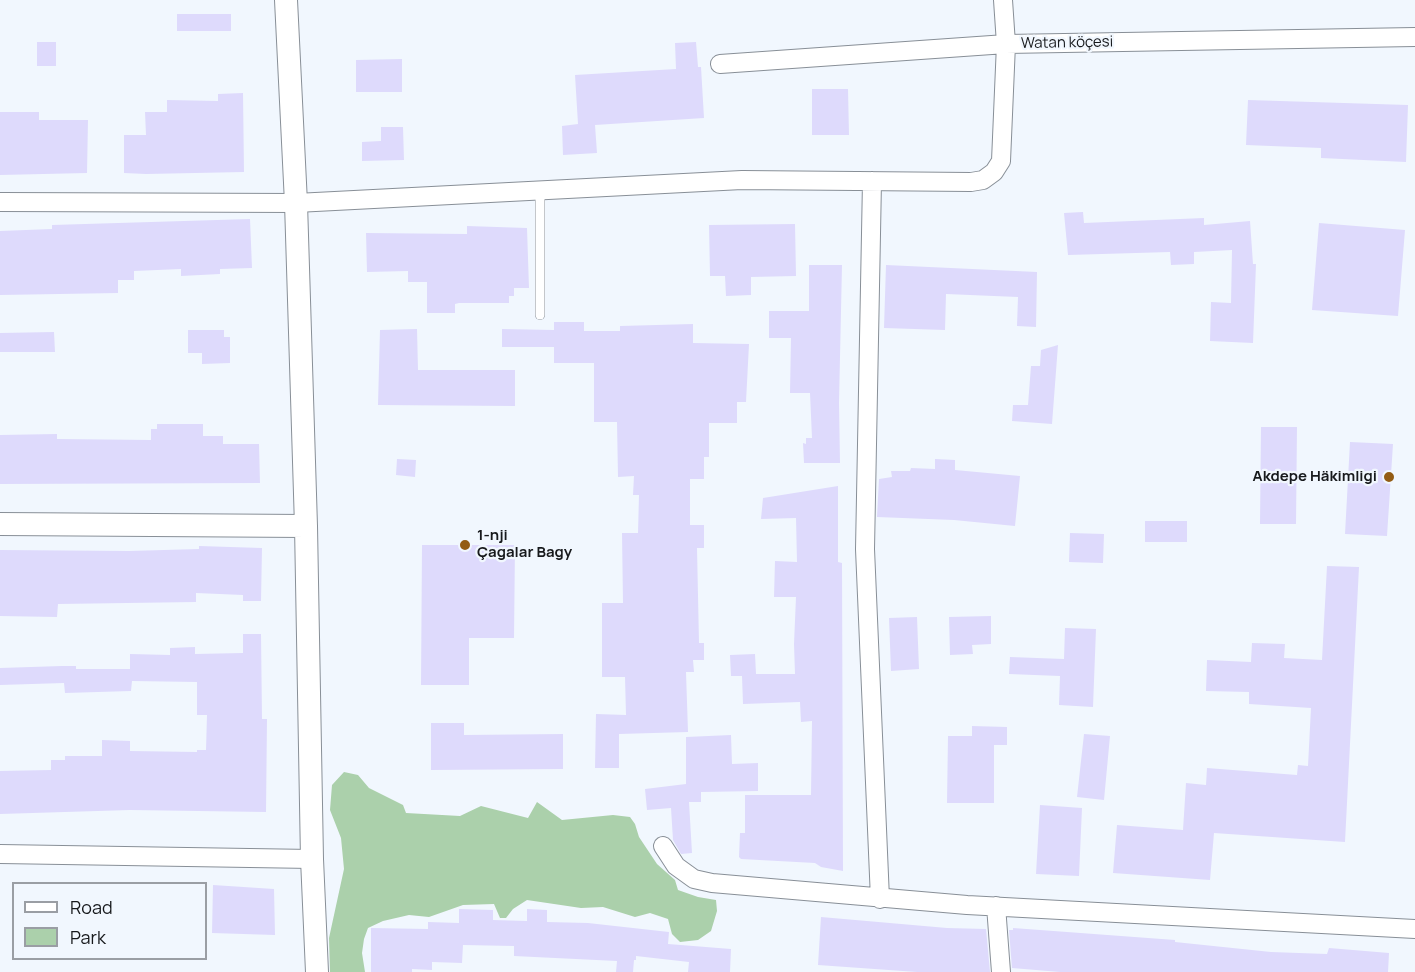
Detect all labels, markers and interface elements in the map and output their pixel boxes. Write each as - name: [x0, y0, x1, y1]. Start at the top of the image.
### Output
- street label: Watan köçesi: [1021, 33, 1113, 53]
- place label: Akdepe Häkimligi: [1253, 468, 1377, 486]
- marker: Akdepe Häkimligi: [1382, 470, 1396, 484]
- place label: 1-nji Çagalar Bagy: [477, 527, 572, 562]
- marker: 1-nji Çagalar Bagy: [458, 538, 472, 552]
- legend: [12, 882, 207, 960]
- text: Road: [70, 895, 113, 919]
- text: Park: [70, 925, 106, 949]

